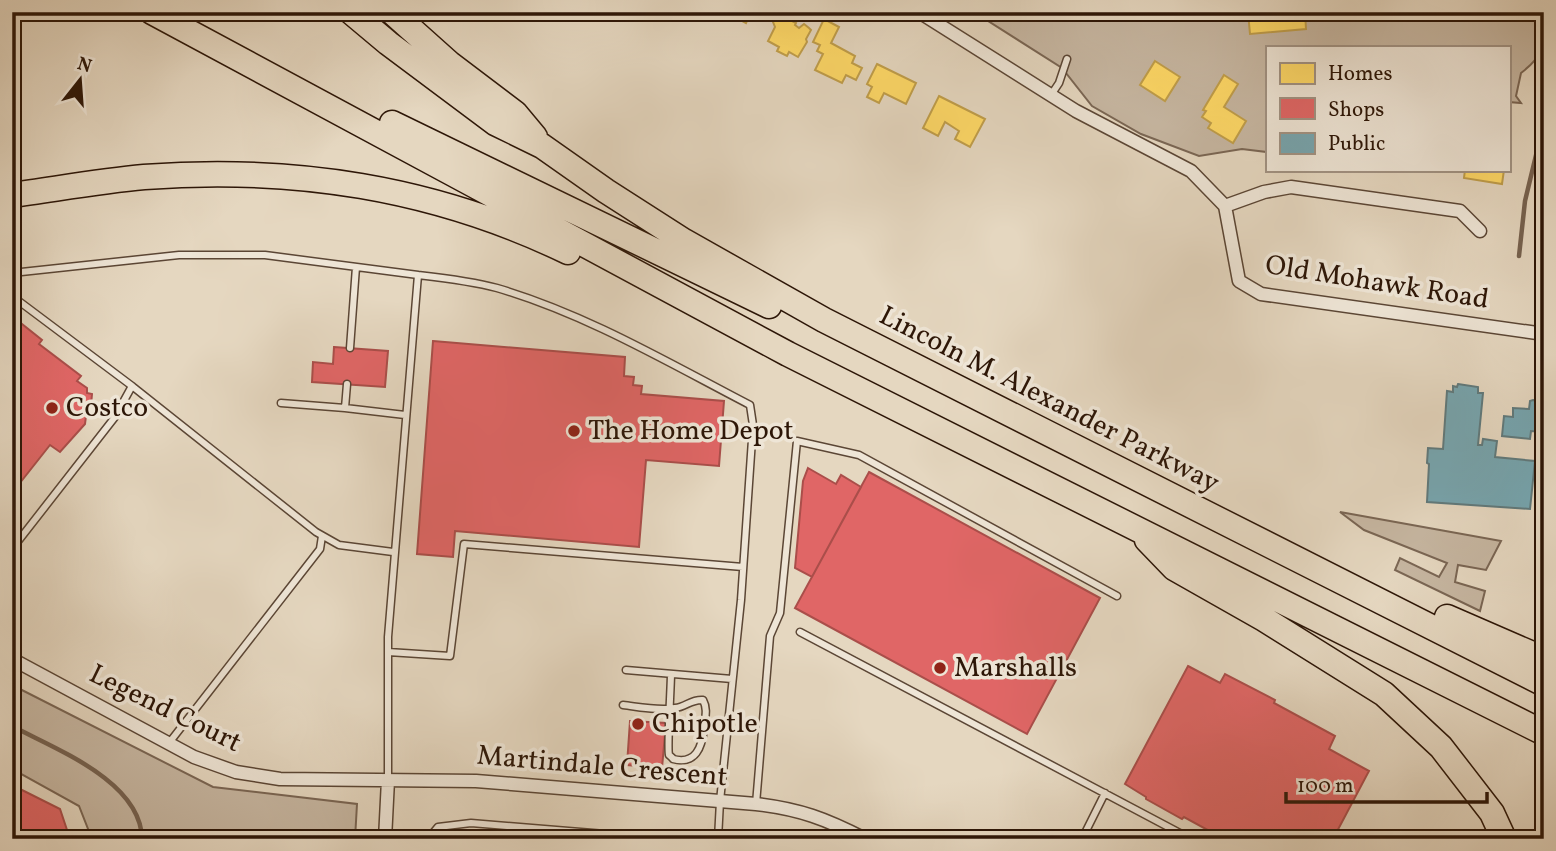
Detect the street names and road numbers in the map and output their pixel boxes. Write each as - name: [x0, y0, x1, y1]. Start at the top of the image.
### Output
- street label: Old Mohawk Road: [1262, 246, 1492, 320]
- street label: Lincoln M. Alexander Parkway: [872, 297, 1226, 503]
- street label: Legend Court: [82, 655, 248, 763]
- street label: Martindale Crescent: [475, 737, 729, 797]

